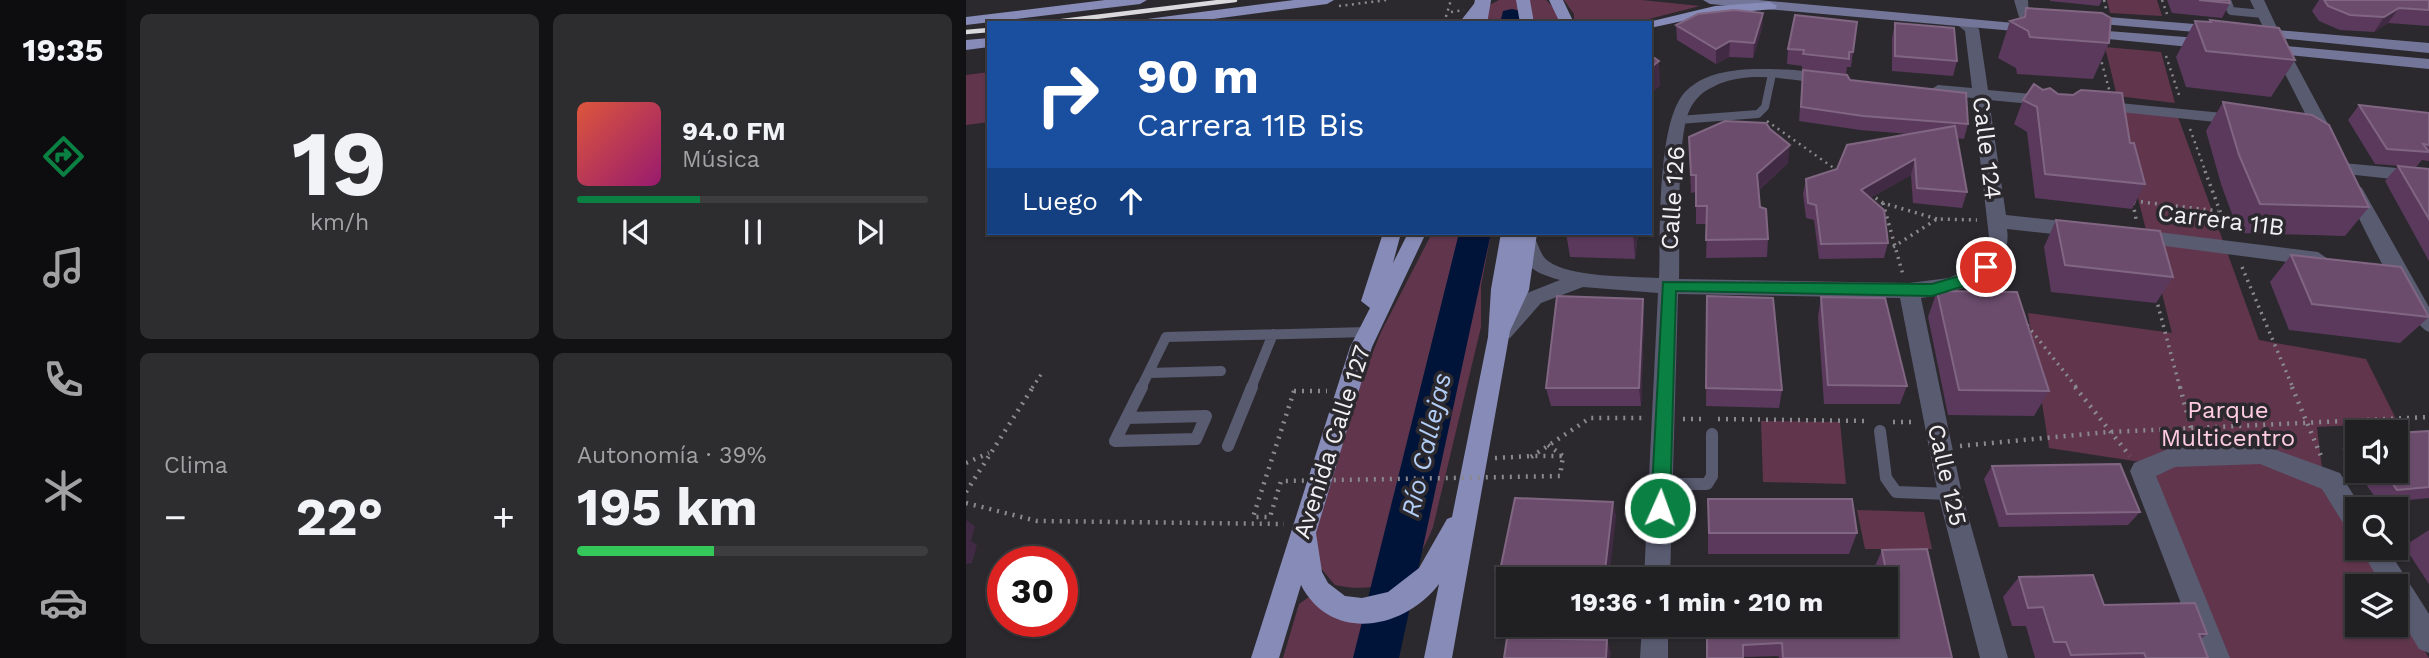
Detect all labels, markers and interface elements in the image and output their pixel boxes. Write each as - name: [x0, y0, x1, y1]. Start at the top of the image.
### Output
- text: 19:35: [23, 31, 103, 69]
- text: 90 m: [1137, 47, 1259, 105]
- icon: right: [1022, 49, 1113, 140]
- street label: Calle 124: [1967, 95, 2007, 201]
- text: Carrera 11B Bis: [1137, 106, 1364, 144]
- text: 19: [292, 110, 387, 217]
- text: 94.0 FM: [682, 116, 786, 146]
- icon: directions: [39, 132, 88, 181]
- street label: Calle 126: [1655, 145, 1691, 251]
- text: Música: [682, 146, 760, 173]
- icon: ahead: [1112, 182, 1150, 220]
- text: Luego: [1022, 186, 1098, 216]
- street label: Carrera 11B: [2156, 198, 2286, 242]
- text: km/h: [310, 209, 369, 236]
- icon: previous: [617, 213, 655, 251]
- icon: pause: [734, 213, 772, 251]
- icon: next: [851, 213, 889, 251]
- pin: [1956, 237, 2016, 297]
- icon: music: [39, 243, 88, 292]
- icon: arrive: [1967, 248, 2005, 286]
- street label: Avenida Calle 127: [1288, 342, 1376, 542]
- icon: phone: [39, 355, 88, 404]
- water label: Río Callejas: [1395, 370, 1457, 520]
- park label: Parque Multicentro: [2161, 396, 2295, 452]
- map controls: [2345, 420, 2408, 637]
- button: sound: [2345, 420, 2408, 483]
- street label: Calle 125: [1922, 421, 1972, 529]
- text: Autonomía · 39%: [577, 442, 766, 469]
- text: Clima: [164, 452, 228, 479]
- icon: climate: [39, 466, 88, 515]
- position arrow: [1623, 471, 1697, 545]
- text: 195 km: [577, 477, 758, 538]
- text: 22°: [296, 487, 383, 548]
- text: −: [164, 495, 187, 539]
- text: +: [492, 495, 515, 539]
- button: search: [2345, 497, 2408, 560]
- speed limit sign: 30: [987, 546, 1078, 637]
- button: layers: [2345, 574, 2408, 637]
- icon: car: [39, 578, 88, 627]
- text: 19:36 · 1 min · 210 m: [1571, 587, 1823, 617]

